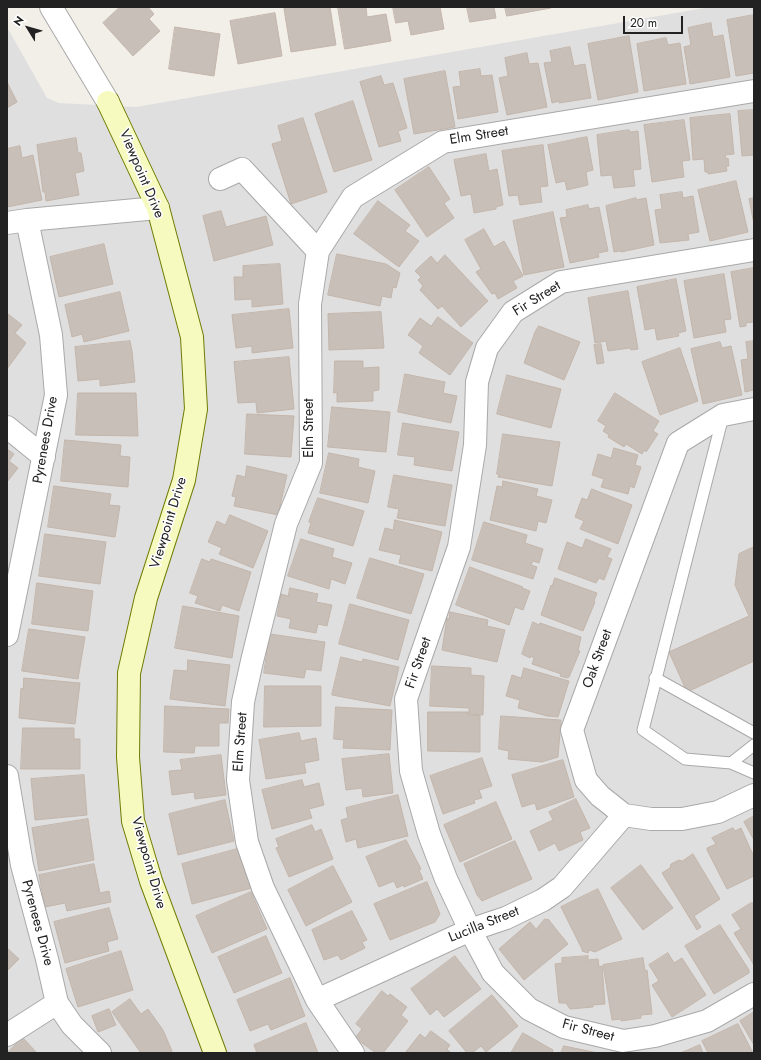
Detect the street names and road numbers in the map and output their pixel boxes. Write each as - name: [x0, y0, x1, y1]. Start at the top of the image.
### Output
- street label: Elm Street: [448, 123, 510, 149]
- street label: Viewpoint Drive: [115, 127, 167, 221]
- street label: Fir Street: [510, 278, 564, 320]
- street label: Pyrenees Drive: [30, 395, 62, 485]
- street label: Elm Street: [302, 398, 318, 458]
- street label: Viewpoint Drive: [147, 475, 191, 571]
- street label: Oak Street: [580, 627, 616, 691]
- street label: Fir Street: [402, 635, 436, 691]
- street label: Elm Street: [231, 712, 251, 772]
- street label: Viewpoint Drive: [127, 815, 169, 911]
- street label: Pyrenees Drive: [17, 878, 57, 968]
- street label: Lucilla Street: [446, 903, 522, 947]
- street label: Fir Street: [560, 1016, 616, 1046]

